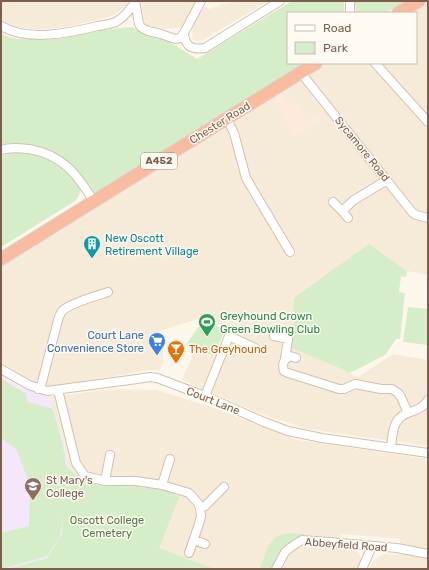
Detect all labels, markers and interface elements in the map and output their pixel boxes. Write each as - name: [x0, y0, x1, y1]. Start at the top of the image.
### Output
- legend: [287, 12, 417, 64]
- text: Road: [323, 21, 351, 35]
- text: Park: [323, 41, 349, 55]
- street label: Chester Road: [187, 99, 253, 147]
- street label: Sycamore Road: [332, 114, 392, 184]
- road number: A452: [141, 153, 177, 169]
- place label: New Oscott Retirement Village: [105, 232, 199, 258]
- building icon: New Oscott Retirement Village: [82, 234, 102, 259]
- place label: Greyhound Crown Green Bowling Club: [220, 310, 320, 336]
- sports icon: Greyhound Crown Green Bowling Club: [197, 312, 217, 337]
- place label: Court Lane Convenience Store: [47, 329, 144, 355]
- supermarket icon: Court Lane Convenience Store: [147, 331, 167, 356]
- bar icon: The Greyhound: [166, 339, 186, 364]
- place label: The Greyhound: [189, 343, 267, 356]
- street label: Court Lane: [184, 384, 242, 418]
- place label: St Mary's College: [46, 474, 93, 500]
- school or university icon: St Mary's College: [23, 476, 43, 501]
- park label: Oscott College Cemetery: [70, 514, 144, 540]
- street label: Abbeyfield Road: [304, 536, 388, 554]

